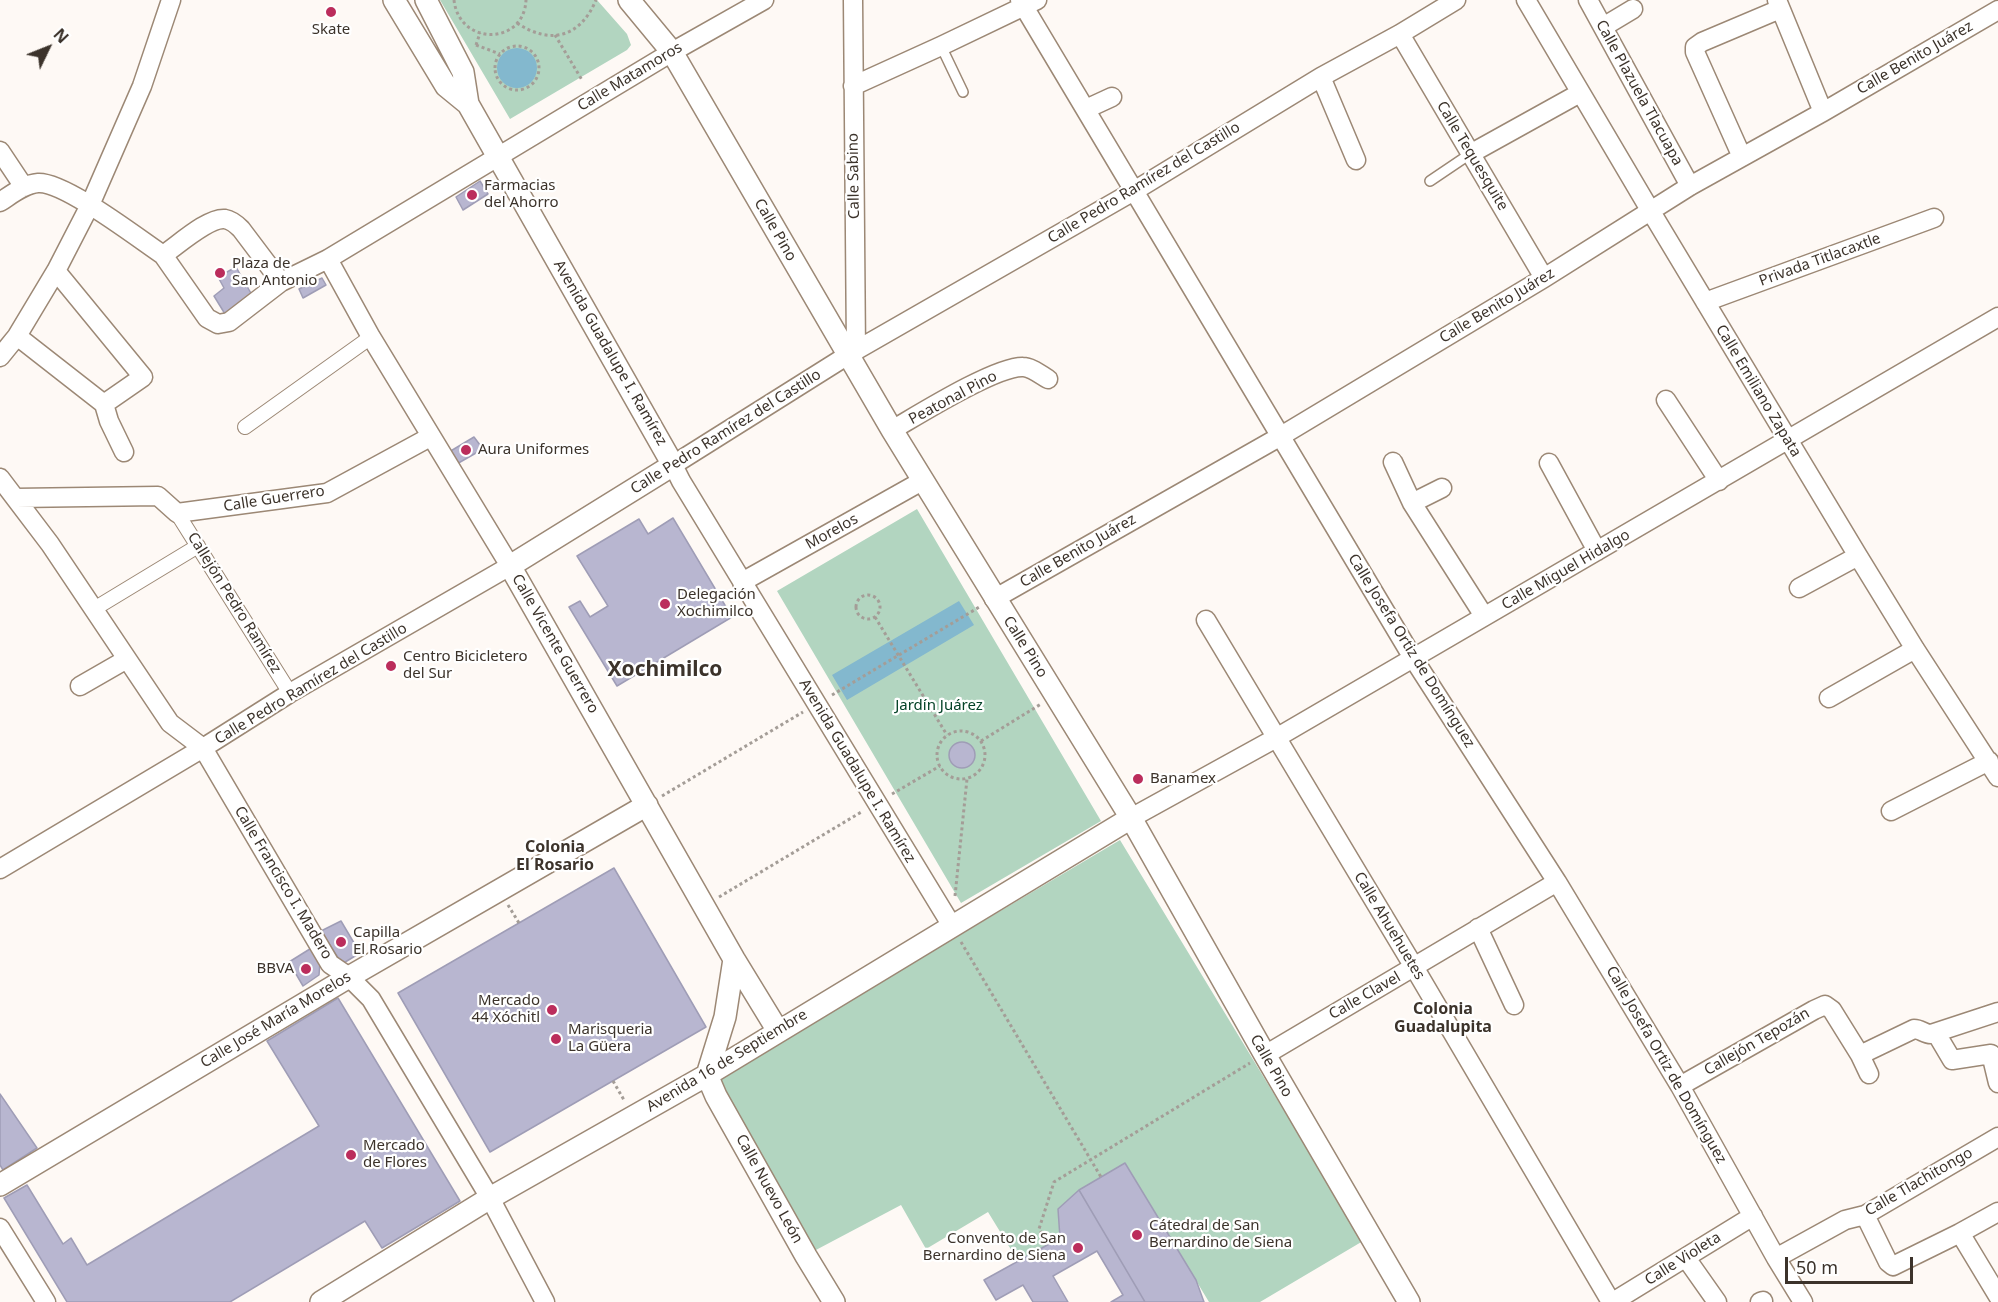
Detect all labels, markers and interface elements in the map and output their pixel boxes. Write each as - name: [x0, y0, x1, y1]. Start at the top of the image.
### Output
- marker: Skate: [324, 5, 338, 19]
- street label: Calle Plazuela Tlacuapa: [1592, 17, 1686, 169]
- north arrow: [18, 18, 78, 78]
- street label: Calle Benito Juárez: [1854, 18, 1976, 98]
- place label: Skate: [312, 21, 350, 39]
- text: N: [49, 23, 74, 48]
- street label: Calle Matamoros: [574, 39, 686, 115]
- street label: Calle Tequesquite: [1432, 98, 1512, 214]
- street label: Calle Pedro Ramírez del Castillo: [1045, 118, 1243, 248]
- street label: Calle Sabino: [844, 133, 864, 219]
- place label: Farmacias del Ahorro: [484, 177, 559, 212]
- marker: Farmacias del Ahorro: [465, 188, 479, 202]
- street label: Calle Pino: [750, 195, 800, 265]
- street label: Privada Titlacaxtle: [1757, 230, 1883, 290]
- place label: Plaza de San Antonio: [232, 255, 317, 290]
- street label: Avenida Guadalupe I. Ramírez: [549, 257, 671, 449]
- street label: Calle Benito Juárez: [1436, 265, 1558, 347]
- marker: Plaza de San Antonio: [213, 266, 227, 280]
- street label: Calle Emiliano Zapata: [1711, 322, 1805, 460]
- street label: Calle Pedro Ramírez del Castillo: [627, 366, 825, 498]
- street label: Peatonal Pino: [906, 367, 1000, 429]
- place label: Aura Uniformes: [478, 441, 589, 459]
- marker: Aura Uniformes: [459, 443, 473, 457]
- street label: Calle Guerrero: [222, 482, 326, 516]
- street label: Morelos: [803, 510, 861, 554]
- street label: Calle Benito Juárez: [1017, 511, 1139, 591]
- street label: Calle Miguel Hidalgo: [1499, 526, 1633, 614]
- street label: Callejón Pedro Ramírez: [183, 529, 285, 677]
- street label: Calle Josefa Ortiz de Domínguez: [1344, 551, 1478, 751]
- street label: Calle Vicente Guerrero: [508, 571, 602, 717]
- place label: Delegación Xochimilco: [677, 586, 756, 621]
- marker: Delegación Xochimilco: [658, 597, 672, 611]
- street label: Calle Pino: [999, 613, 1051, 681]
- street label: Calle Pedro Ramírez del Castillo: [212, 619, 410, 749]
- place label: Centro Bicicletero del Sur: [403, 648, 528, 683]
- district label: Xochimilco: [608, 657, 722, 683]
- marker: Centro Bicicletero del Sur: [384, 659, 398, 673]
- street label: Avenida Guadalupe I. Ramírez: [795, 676, 919, 866]
- park label: Jardín Juárez: [895, 697, 983, 715]
- place label: Banamex: [1150, 770, 1216, 788]
- marker: Banamex: [1131, 772, 1145, 786]
- street label: Calle Francisco I. Madero: [230, 803, 336, 963]
- district label: Colonia El Rosario: [516, 837, 594, 875]
- street label: Calle Ahuehuetes: [1350, 869, 1428, 983]
- place label: Capilla El Rosario: [353, 924, 422, 959]
- marker: Capilla El Rosario: [334, 935, 348, 949]
- place label: BBVA: [257, 960, 294, 978]
- marker: BBVA: [299, 962, 313, 976]
- street label: Calle Josefa Ortiz de Domínguez: [1602, 963, 1730, 1167]
- street label: Calle José María Morelos: [198, 968, 354, 1072]
- street label: Calle Clavel: [1326, 968, 1404, 1024]
- place label: Mercado 44 Xóchitl: [471, 992, 540, 1027]
- district label: Colonia Guadalupita: [1394, 999, 1492, 1037]
- marker: Mercado 44 Xóchitl: [545, 1003, 559, 1017]
- street label: Callejón Tepozán: [1701, 1004, 1813, 1080]
- street label: Avenida 16 de Septiembre: [643, 1006, 811, 1116]
- place label: Marisqueria La Güera: [568, 1021, 653, 1056]
- street label: Calle Pino: [1246, 1031, 1296, 1101]
- marker: Marisqueria La Güera: [549, 1032, 563, 1046]
- street label: Calle Nuevo León: [732, 1131, 806, 1247]
- place label: Mercado de Flores: [363, 1137, 427, 1172]
- street label: Calle Tlachitongo: [1862, 1144, 1976, 1220]
- marker: Mercado de Flores: [344, 1148, 358, 1162]
- place label: Cátedral de San Bernardino de Siena: [1149, 1217, 1292, 1252]
- marker: Cátedral de San Bernardino de Siena: [1130, 1228, 1144, 1242]
- street label: Calle Violeta: [1642, 1229, 1724, 1289]
- place label: Convento de San Bernardino de Siena: [923, 1230, 1066, 1265]
- marker: Convento de San Bernardino de Siena: [1071, 1241, 1085, 1255]
- scale bar: [1788, 1245, 1916, 1283]
- text: 50 m: [1796, 1255, 1838, 1279]

